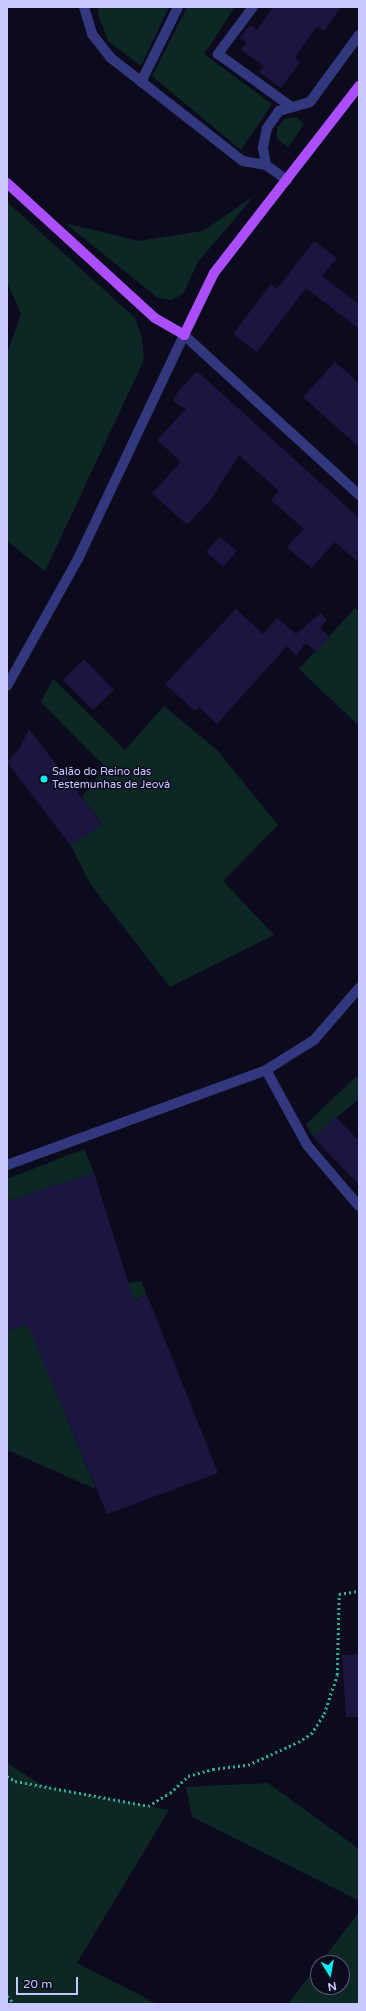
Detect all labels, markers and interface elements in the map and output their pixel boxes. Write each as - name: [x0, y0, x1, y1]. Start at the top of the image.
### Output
- place label: Salão do Reino das Testemunhas de Jeová: [52, 766, 170, 792]
- marker: Salão do Reino das Testemunhas de Jeová: [39, 774, 49, 784]
- north arrow: [310, 1955, 350, 1995]
- scale bar: [18, 1969, 80, 1995]
- text: 20 m: [23, 1977, 52, 1991]
- text: N: [327, 1979, 338, 1994]

